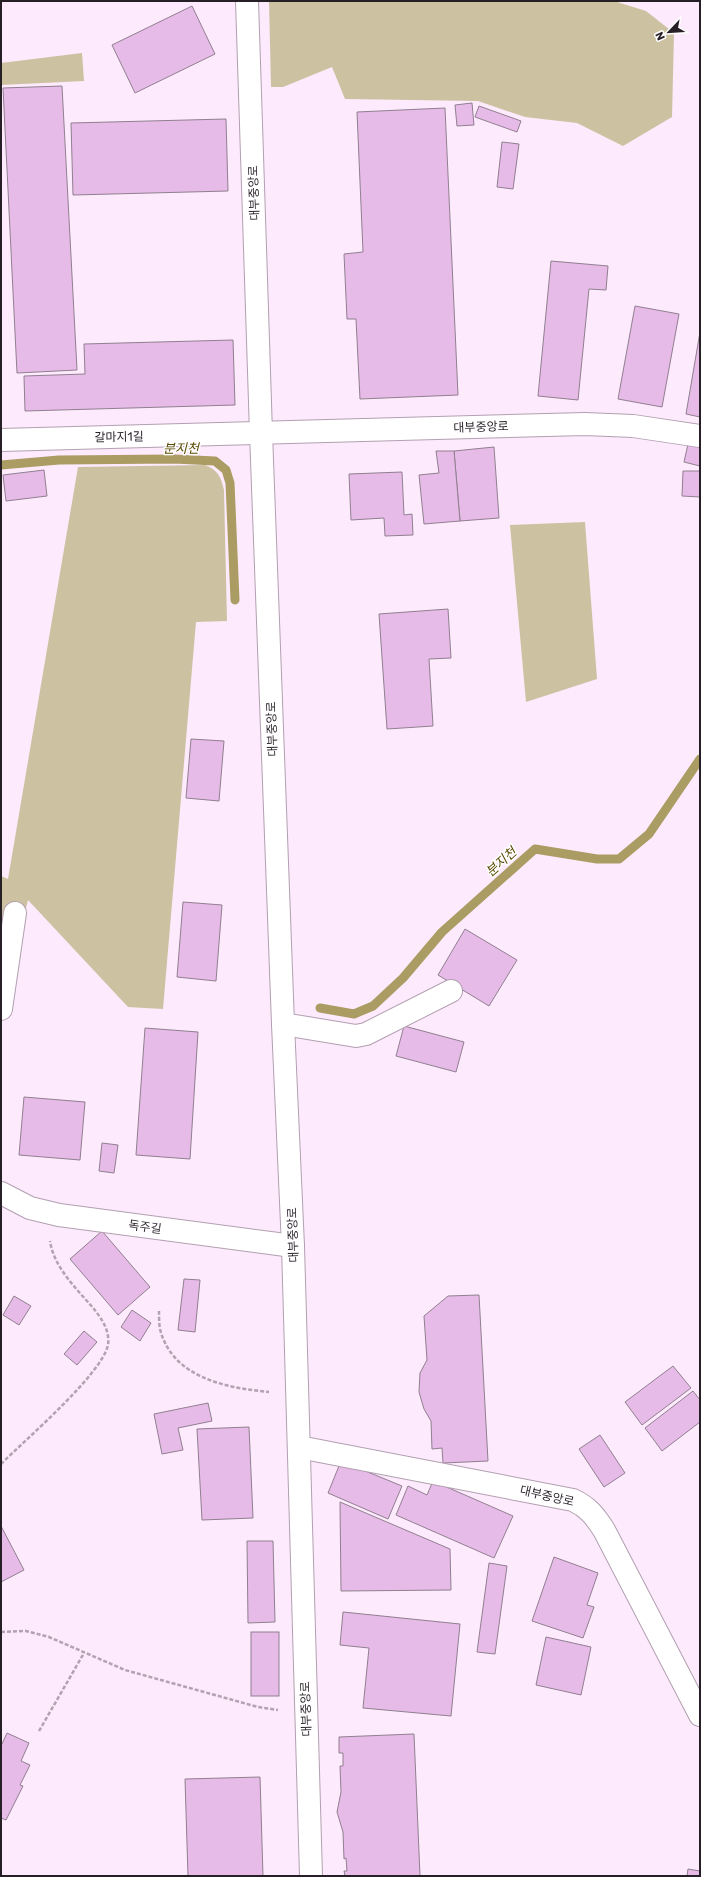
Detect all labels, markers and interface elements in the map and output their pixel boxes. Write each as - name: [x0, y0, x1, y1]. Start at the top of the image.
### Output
- north arrow: [649, 12, 689, 52]
- text: N: [653, 30, 668, 42]
- street label: 대부중앙로: [246, 165, 262, 221]
- street label: 대부중앙로: [453, 419, 509, 435]
- street label: 갈마지1길: [94, 430, 144, 444]
- water label: 분지천: [163, 441, 200, 456]
- street label: 대부중앙로: [264, 701, 280, 757]
- water label: 분지천: [483, 844, 520, 880]
- street label: 대부중앙로: [285, 1207, 301, 1263]
- street label: 독주길: [128, 1218, 162, 1236]
- street label: 대부중앙로: [519, 1483, 575, 1509]
- street label: 대부중앙로: [298, 1681, 314, 1737]

